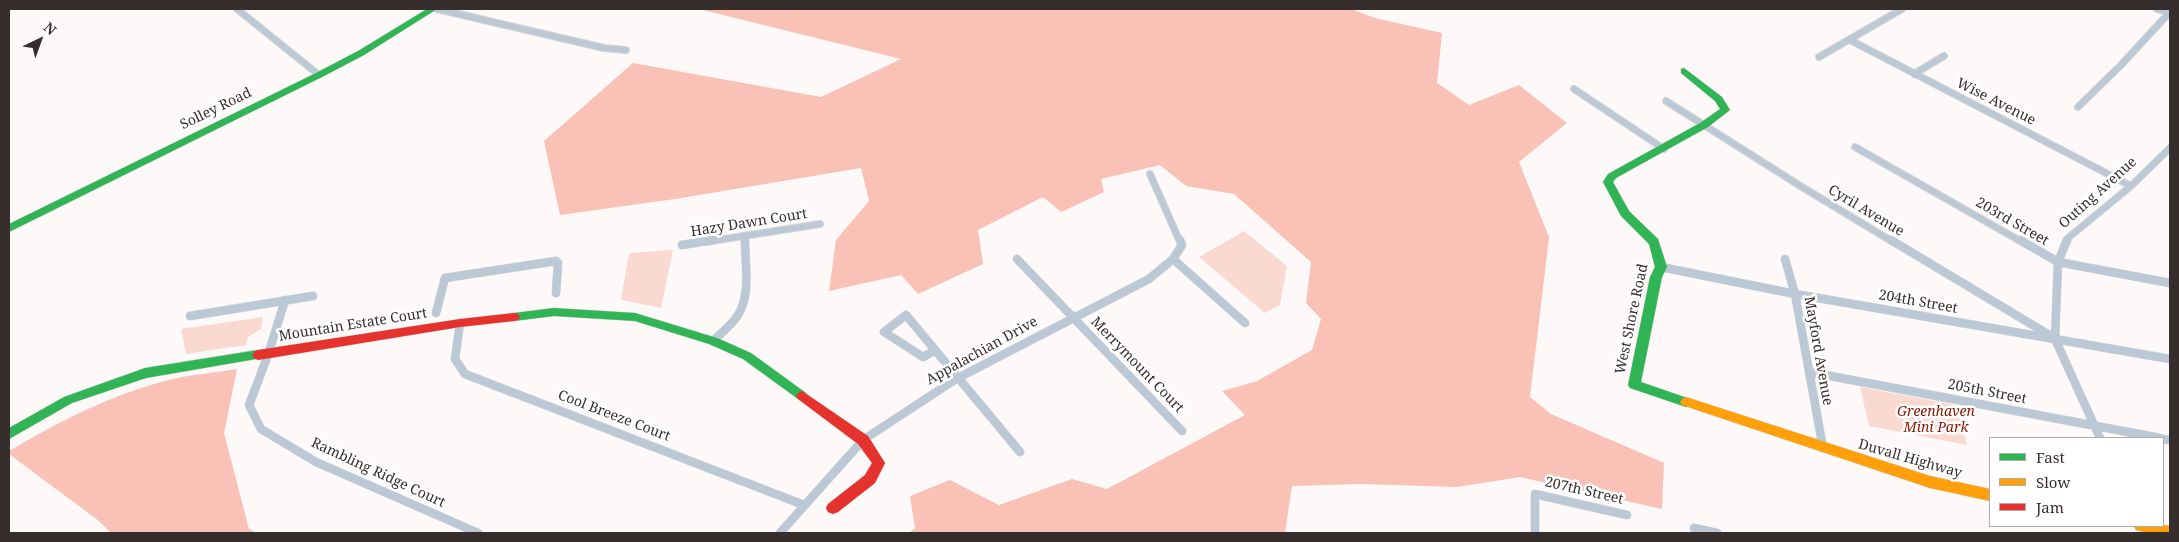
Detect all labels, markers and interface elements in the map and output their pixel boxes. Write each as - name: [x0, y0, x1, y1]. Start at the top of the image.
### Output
- north arrow: [15, 15, 65, 65]
- text: N: [40, 18, 61, 39]
- street label: Wise Avenue: [1954, 75, 2038, 129]
- street label: Solley Road: [178, 85, 254, 133]
- street label: Outing Avenue: [2056, 154, 2140, 232]
- street label: Cyril Avenue: [1825, 182, 1907, 240]
- street label: 203rd Street: [1973, 194, 2051, 250]
- street label: Hazy Dawn Court: [690, 206, 808, 240]
- street label: West Shore Road: [1612, 262, 1652, 376]
- street label: 204th Street: [1877, 287, 1959, 317]
- street label: Mayford Avenue: [1800, 295, 1836, 407]
- street label: Mountain Estate Court: [278, 305, 428, 345]
- street label: Appalachian Drive: [923, 313, 1041, 389]
- street label: Merrymount Court: [1087, 314, 1187, 416]
- street label: 205th Street: [1946, 376, 2028, 408]
- street label: Cool Breeze Court: [556, 387, 672, 445]
- park label: Greenhaven Mini Park: [1897, 404, 1975, 437]
- street label: Rambling Ridge Court: [308, 435, 448, 511]
- street label: Duvall Highway: [1856, 436, 1964, 482]
- legend: [1989, 437, 2164, 527]
- text: Fast: [2036, 447, 2065, 467]
- text: Slow: [2036, 472, 2070, 492]
- street label: 207th Street: [1543, 474, 1625, 508]
- text: Jam: [2036, 497, 2064, 517]

